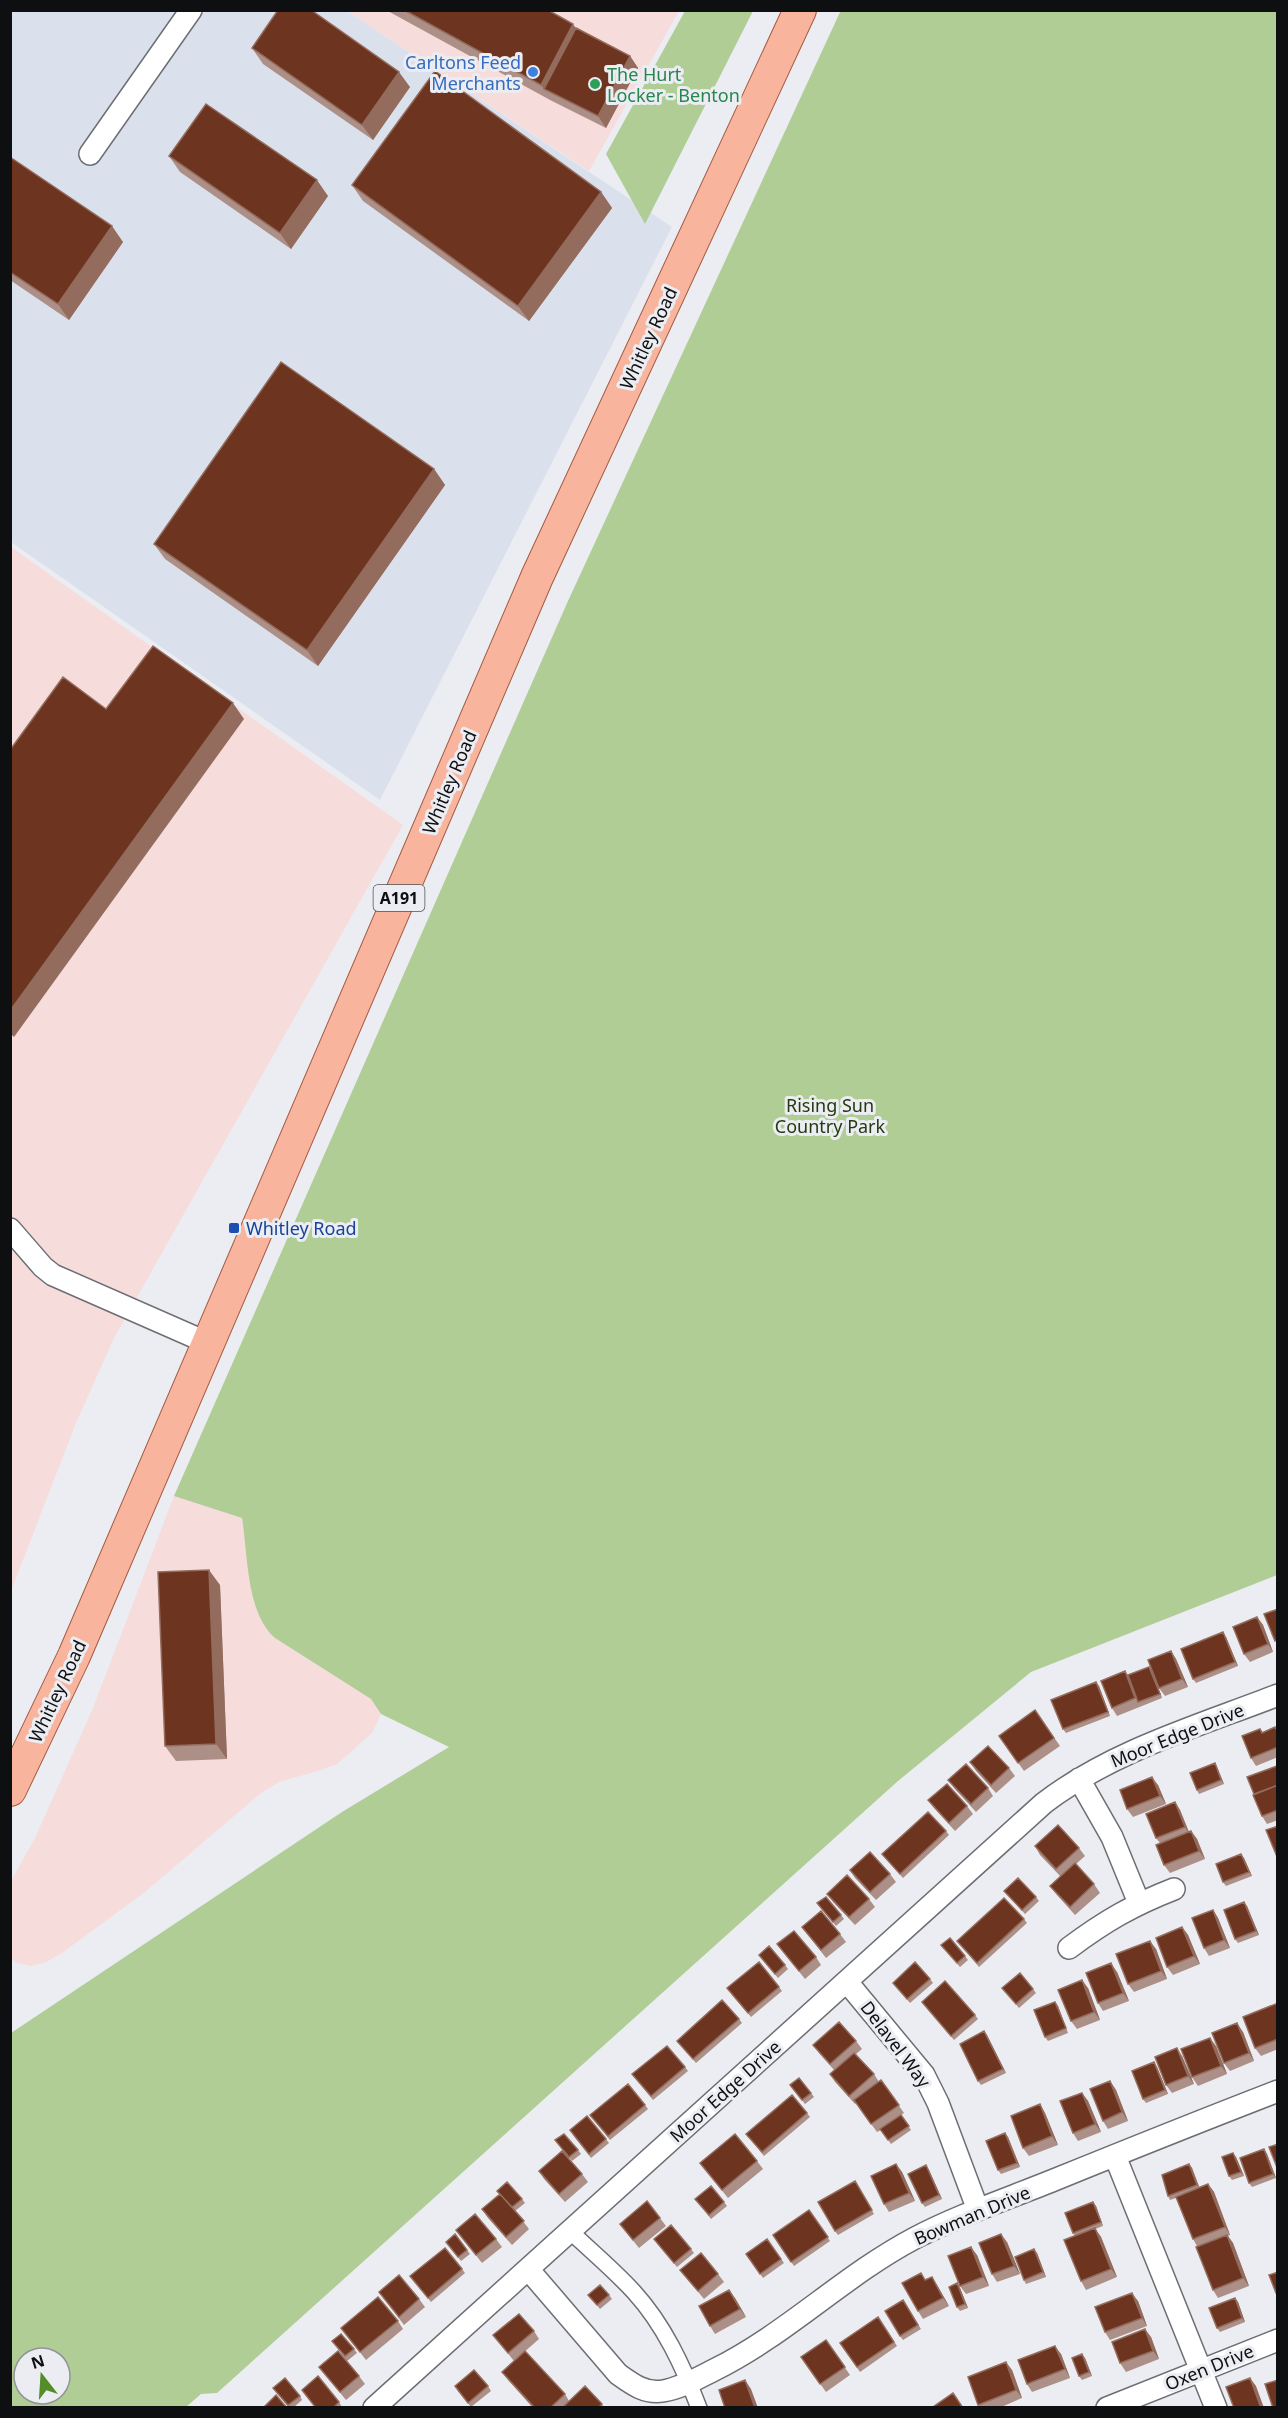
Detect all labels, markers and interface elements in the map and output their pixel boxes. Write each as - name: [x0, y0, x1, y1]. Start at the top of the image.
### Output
- place label: Carltons Feed Merchants: [405, 50, 521, 95]
- place label: The Hurt Locker - Benton: [607, 62, 740, 107]
- marker: Carltons Feed Merchants: [526, 65, 540, 79]
- marker: The Hurt Locker - Benton: [588, 77, 602, 91]
- street label: Whitley Road: [614, 283, 682, 393]
- street label: Whitley Road: [416, 726, 482, 838]
- road number: A191: [374, 885, 424, 911]
- park label: Rising Sun Country Park: [775, 1093, 886, 1138]
- place label: Whitley Road: [246, 1216, 357, 1240]
- marker: Whitley Road: [227, 1221, 241, 1235]
- street label: Whitley Road: [23, 1636, 91, 1746]
- street label: Moor Edge Drive: [1107, 1697, 1247, 1773]
- street label: Delavel Way: [856, 1996, 937, 2093]
- street label: Moor Edge Drive: [664, 2035, 786, 2147]
- street label: Bowman Drive: [910, 2180, 1034, 2250]
- street label: Oxen Drive: [1161, 2338, 1257, 2396]
- north arrow: [12, 2346, 72, 2406]
- text: N: [28, 2349, 47, 2374]

